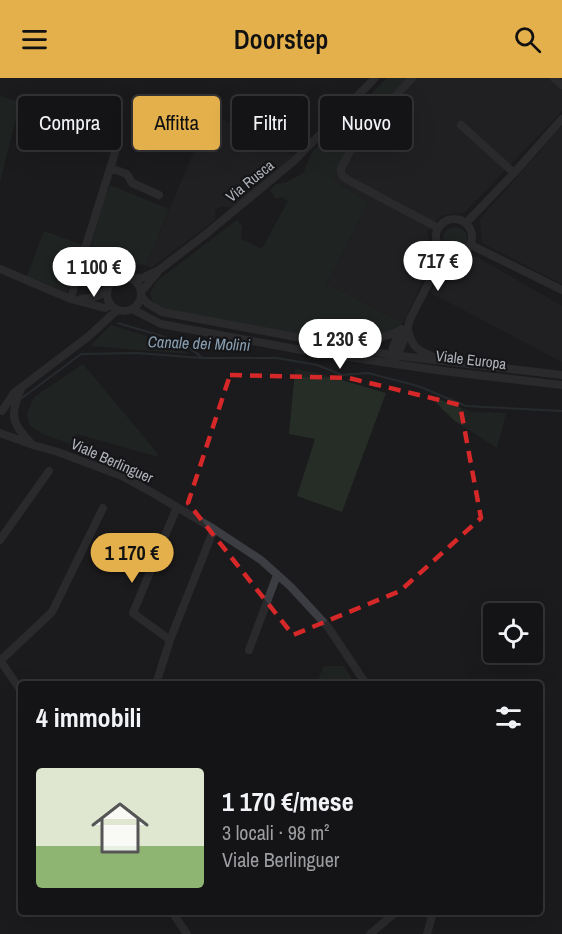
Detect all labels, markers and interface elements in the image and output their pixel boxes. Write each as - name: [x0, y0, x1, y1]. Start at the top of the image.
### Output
- text: Doorstep: [234, 21, 328, 57]
- icon: menu: [18, 23, 51, 56]
- icon: search: [511, 23, 544, 56]
- chip: Compra: [18, 96, 121, 150]
- chip: Affitta: [133, 96, 220, 150]
- chip: Filtri: [232, 96, 308, 150]
- chip: Nuovo: [320, 96, 412, 150]
- street label: Via Rusca: [221, 155, 278, 207]
- pin: 717 €: [396, 241, 480, 292]
- pin: 1 100 €: [39, 247, 149, 298]
- text: 717 €: [417, 247, 459, 274]
- text: 1 100 €: [67, 253, 121, 280]
- pin: 1 230 €: [285, 319, 395, 370]
- text: 1 230 €: [313, 325, 367, 352]
- water label: Canale dei Molini: [147, 330, 251, 356]
- street label: Viale Europa: [435, 345, 508, 374]
- street label: Viale Berlinguer: [68, 433, 157, 488]
- pin: 1 170 €: [77, 533, 187, 584]
- text: 1 170 €: [105, 539, 159, 566]
- map controls: [483, 603, 543, 663]
- button: locate: [483, 603, 543, 663]
- text: 4 immobili: [36, 700, 141, 735]
- icon: filters: [492, 701, 525, 734]
- text: 1 170 €/mese: [222, 784, 354, 819]
- icon: home: [84, 792, 156, 864]
- text: 3 locali · 98 m²: [222, 819, 330, 846]
- text: Viale Berlinguer: [222, 846, 339, 873]

